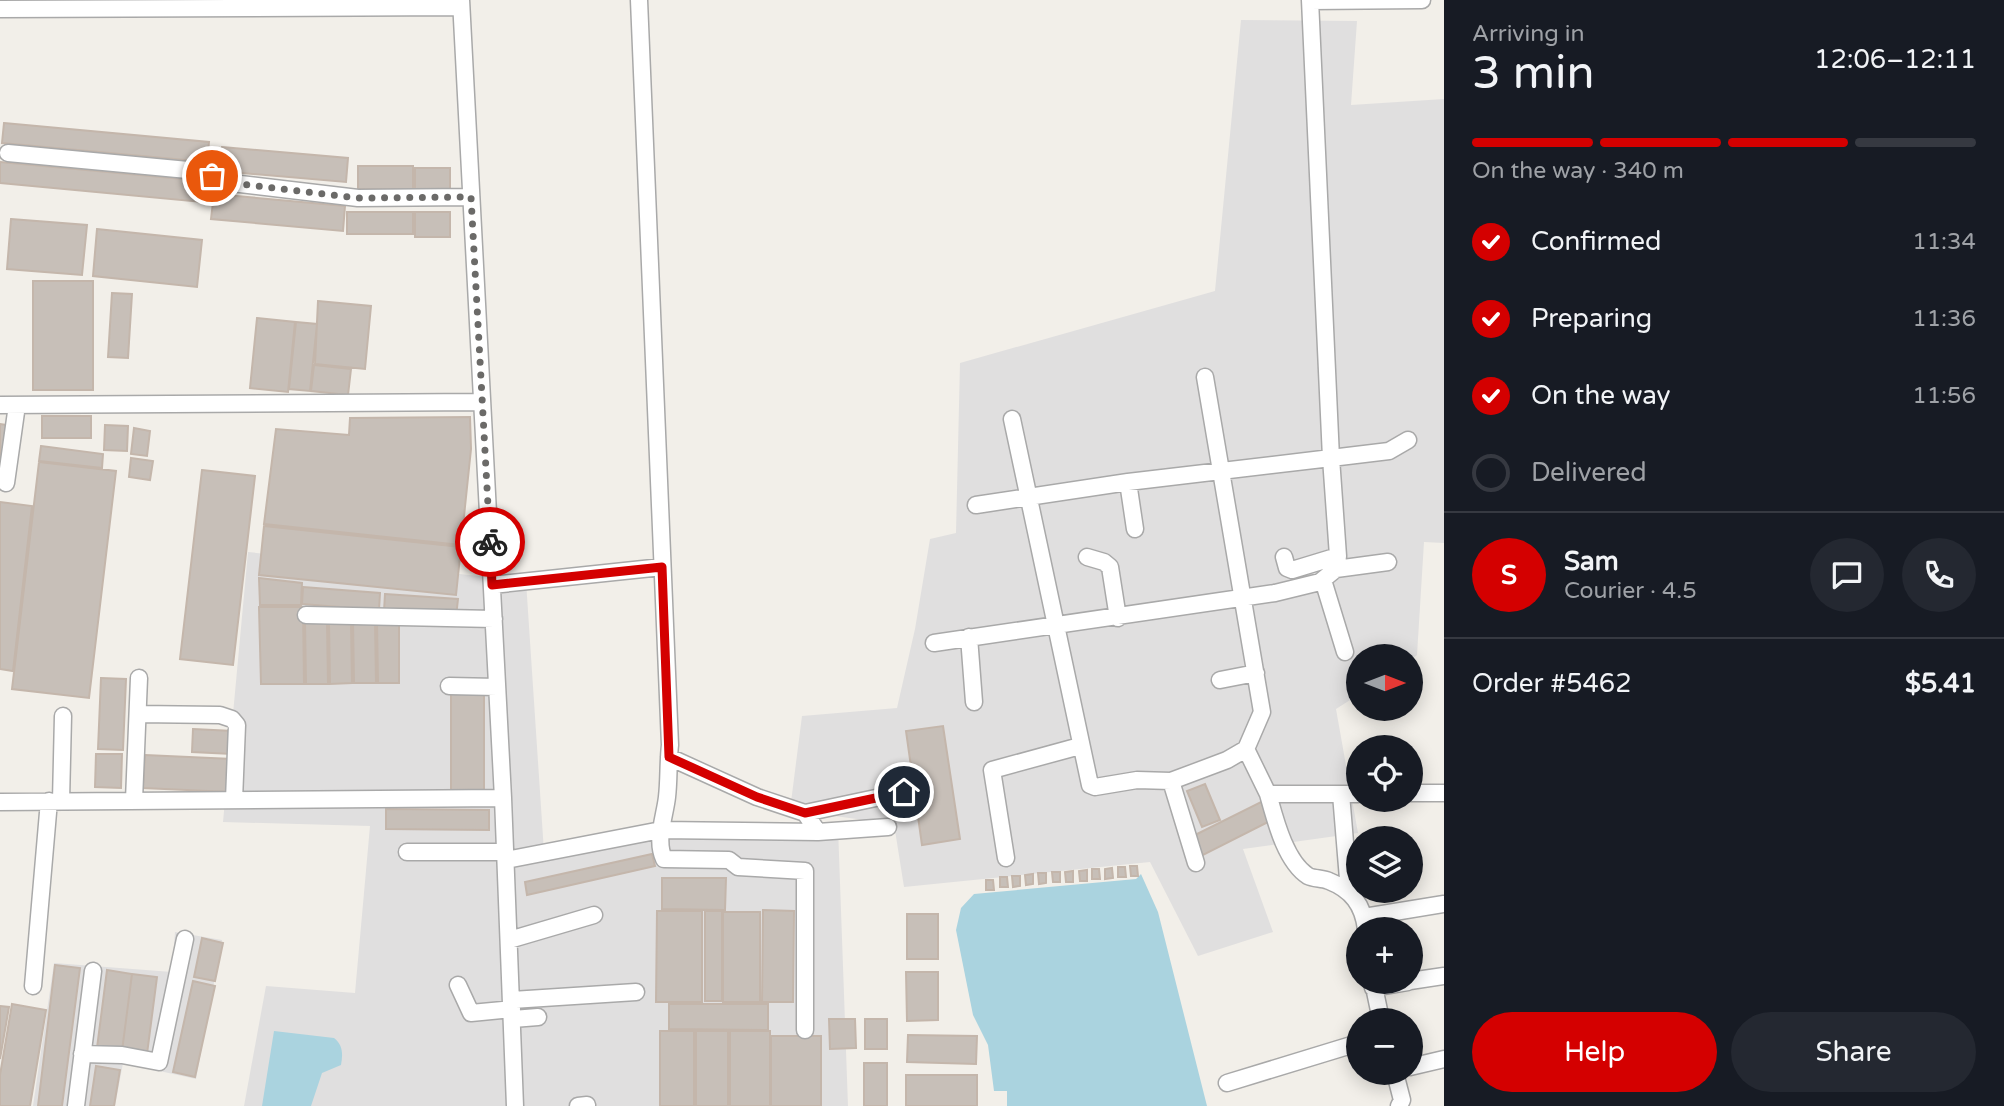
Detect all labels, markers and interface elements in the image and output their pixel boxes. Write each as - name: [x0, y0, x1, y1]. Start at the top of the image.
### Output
- text: Arriving in: [1472, 20, 1585, 48]
- text: 12:06–12:11: [1814, 44, 1976, 75]
- text: 3 min: [1472, 46, 1595, 101]
- pin: [182, 146, 242, 206]
- icon: bag: [193, 157, 231, 195]
- text: On the way · 340 m: [1472, 157, 1684, 185]
- icon: check: [1472, 223, 1510, 261]
- text: Confirmed: [1531, 226, 1661, 257]
- text: 11:34: [1912, 228, 1976, 256]
- icon: check: [1472, 300, 1510, 338]
- text: Preparing: [1531, 303, 1652, 334]
- text: 11:36: [1912, 305, 1976, 333]
- icon: check: [1472, 377, 1510, 415]
- text: On the way: [1531, 380, 1671, 411]
- text: 11:56: [1912, 382, 1976, 410]
- text: Delivered: [1531, 457, 1647, 488]
- courier: [455, 507, 525, 577]
- icon: bike: [471, 523, 509, 561]
- button: chat: [1810, 538, 1884, 612]
- button: phone: [1902, 538, 1976, 612]
- text: Sam: [1564, 546, 1619, 577]
- text: S: [1501, 560, 1517, 591]
- text: Courier · 4.5: [1564, 577, 1697, 605]
- north arrow: [1346, 644, 1423, 721]
- map controls: [1346, 644, 1423, 1085]
- text: Order #5462: [1472, 668, 1632, 699]
- text: $5.41: [1905, 668, 1976, 699]
- button: locate: [1346, 735, 1423, 812]
- pin: [874, 762, 934, 822]
- icon: home: [885, 773, 923, 811]
- button: layers: [1346, 826, 1423, 903]
- button: +: [1346, 917, 1423, 994]
- button: −: [1346, 1008, 1423, 1085]
- button: Help: [1472, 1012, 1717, 1092]
- button: Share: [1731, 1012, 1976, 1092]

